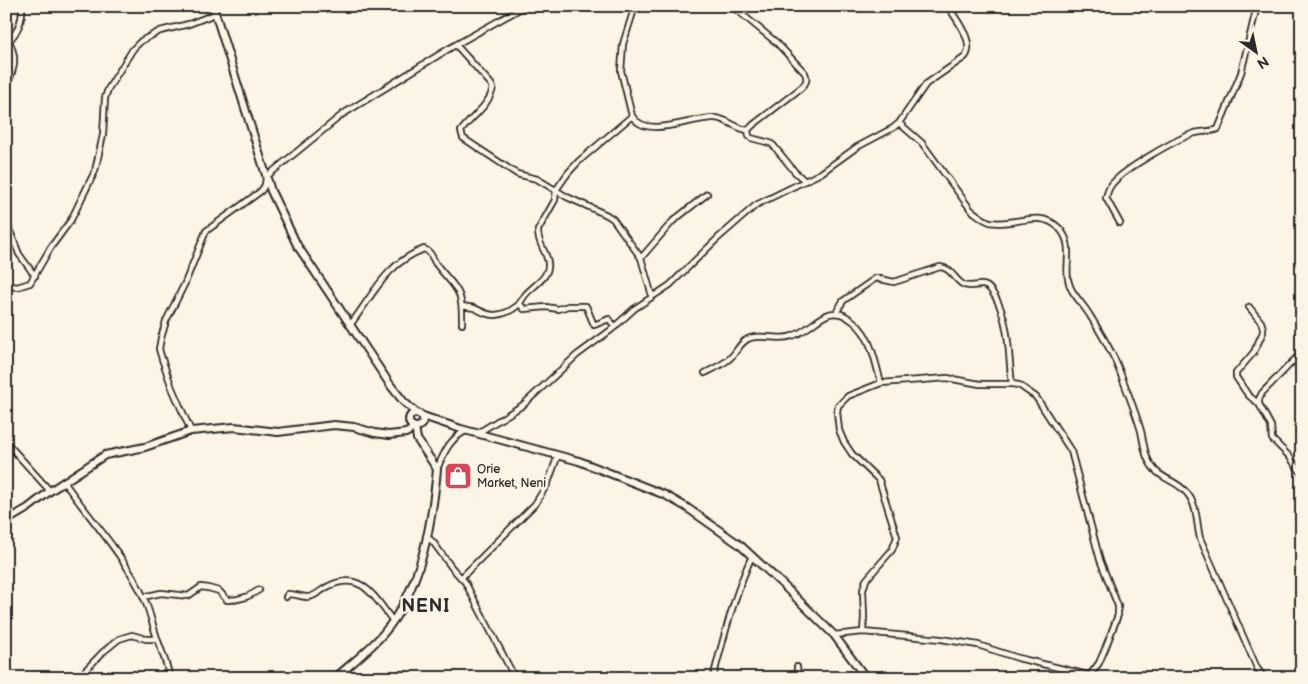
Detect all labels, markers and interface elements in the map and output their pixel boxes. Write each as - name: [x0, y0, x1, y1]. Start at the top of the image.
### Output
- north arrow: [1230, 28, 1280, 78]
- text: N: [1254, 52, 1272, 72]
- shop icon: Orie Market, Neni: [443, 461, 473, 491]
- place label: Orie Market, Neni: [477, 462, 546, 491]
- district label: NENI: [402, 596, 450, 617]

